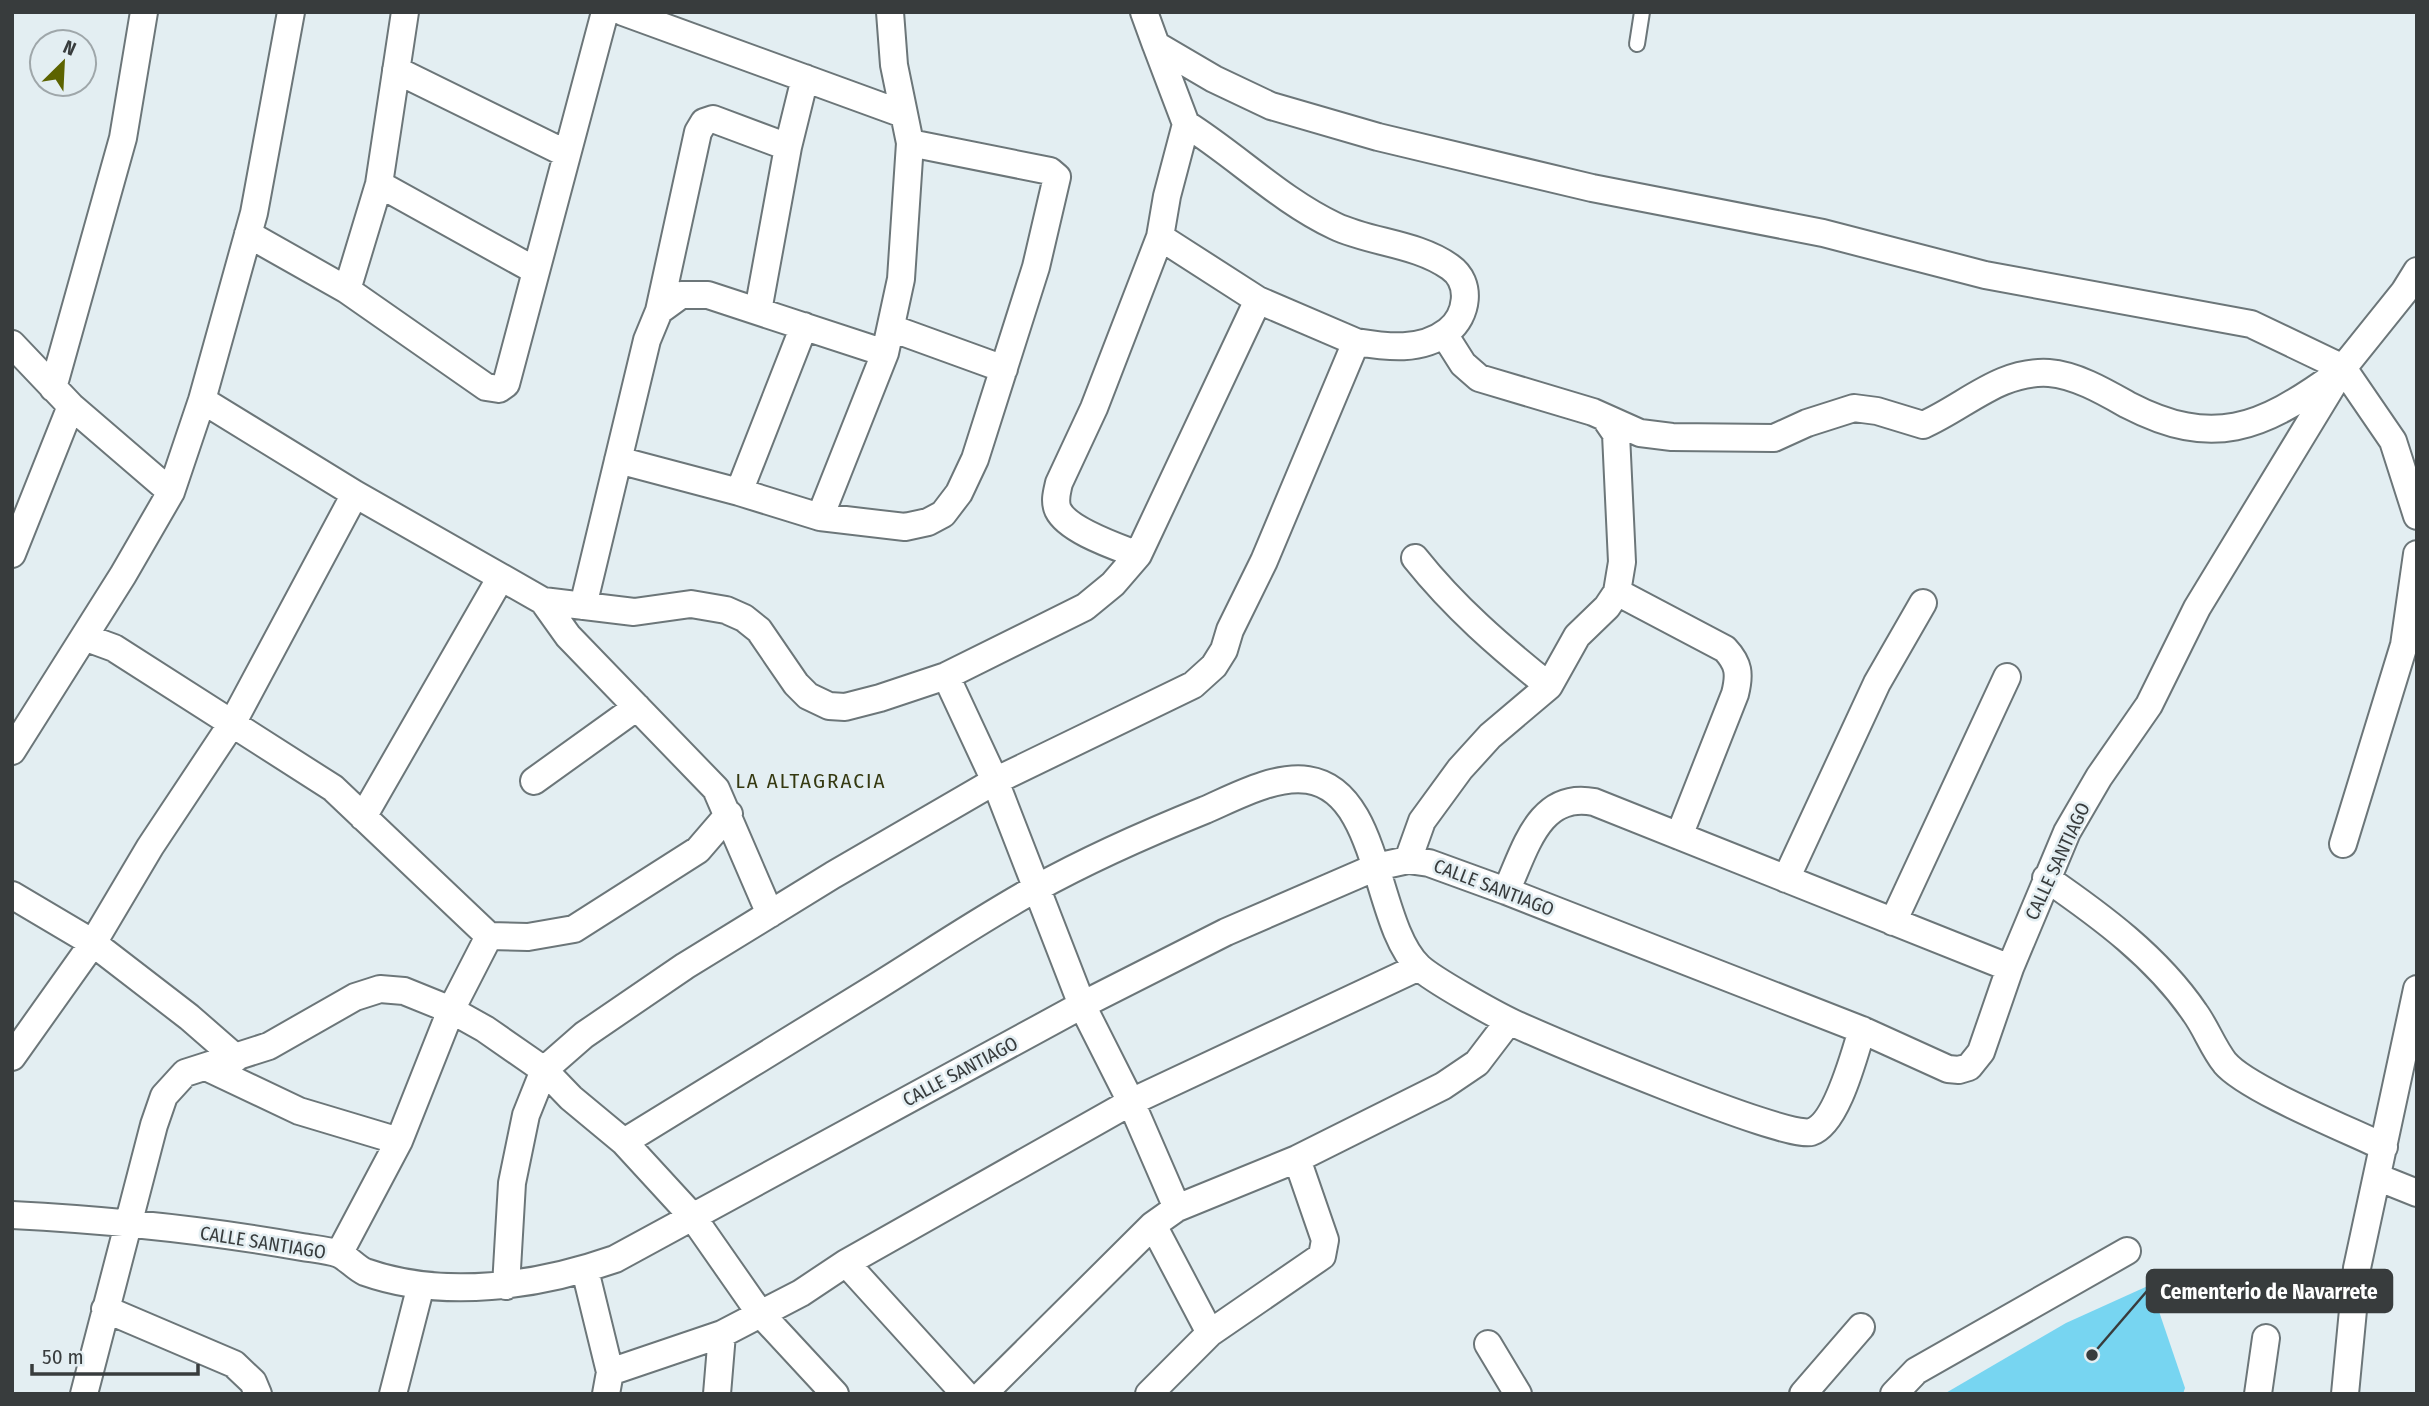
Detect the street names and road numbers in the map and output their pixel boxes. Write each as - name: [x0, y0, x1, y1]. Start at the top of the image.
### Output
- street label: CALLE SANTIAGO: [2020, 799, 2095, 924]
- street label: CALLE SANTIAGO: [1430, 854, 1557, 921]
- street label: CALLE SANTIAGO: [899, 1031, 1022, 1111]
- street label: CALLE SANTIAGO: [198, 1221, 328, 1264]

